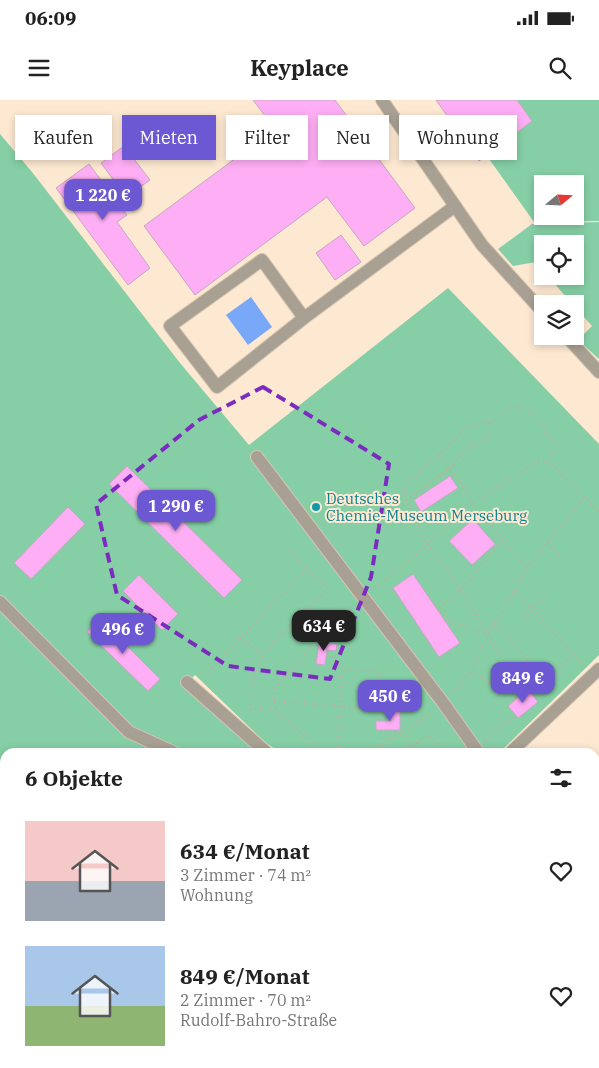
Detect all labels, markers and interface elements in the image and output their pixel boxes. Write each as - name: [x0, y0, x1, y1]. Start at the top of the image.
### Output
- text: 06:09: [25, 6, 76, 30]
- text: Keyplace: [250, 53, 349, 82]
- icon: menu: [25, 54, 53, 82]
- icon: search: [546, 54, 574, 82]
- chip: Kaufen: [15, 115, 112, 160]
- chip: Mieten: [122, 115, 216, 160]
- chip: Filter: [226, 115, 308, 160]
- chip: Neu: [318, 115, 389, 160]
- chip: Wohnung: [399, 115, 517, 160]
- north arrow: [534, 175, 584, 225]
- map controls: [534, 175, 584, 345]
- pin: 1 220 €: [57, 178, 149, 221]
- text: 1 220 €: [75, 185, 131, 205]
- button: locate: [534, 235, 584, 285]
- button: layers: [534, 295, 584, 345]
- place label: Deutsches Chemie-Museum Merseburg: [326, 489, 527, 525]
- pin: 1 290 €: [130, 490, 222, 532]
- text: 1 290 €: [148, 496, 204, 516]
- marker: Deutsches Chemie-Museum Merseburg: [310, 501, 322, 513]
- pin: 634 €: [289, 610, 359, 652]
- pin: 496 €: [88, 612, 158, 655]
- text: 634 €: [303, 616, 345, 636]
- text: 496 €: [102, 619, 144, 639]
- pin: 849 €: [488, 662, 558, 704]
- text: 849 €: [502, 668, 544, 688]
- pin: 450 €: [355, 680, 425, 722]
- text: 450 €: [369, 686, 411, 706]
- text: 6 Objekte: [25, 764, 123, 792]
- icon: filters: [547, 764, 575, 792]
- text: 634 €/Monat: [180, 837, 309, 865]
- icon: home: [65, 841, 125, 901]
- icon: heart: [547, 857, 575, 885]
- text: 3 Zimmer · 74 m²: [180, 865, 311, 885]
- text: Wohnung: [180, 885, 253, 905]
- text: 849 €/Monat: [180, 962, 309, 990]
- icon: home: [65, 966, 125, 1026]
- icon: heart: [547, 982, 575, 1010]
- text: 2 Zimmer · 70 m²: [180, 990, 311, 1010]
- text: Rudolf-Bahro-Straße: [180, 1010, 337, 1030]

